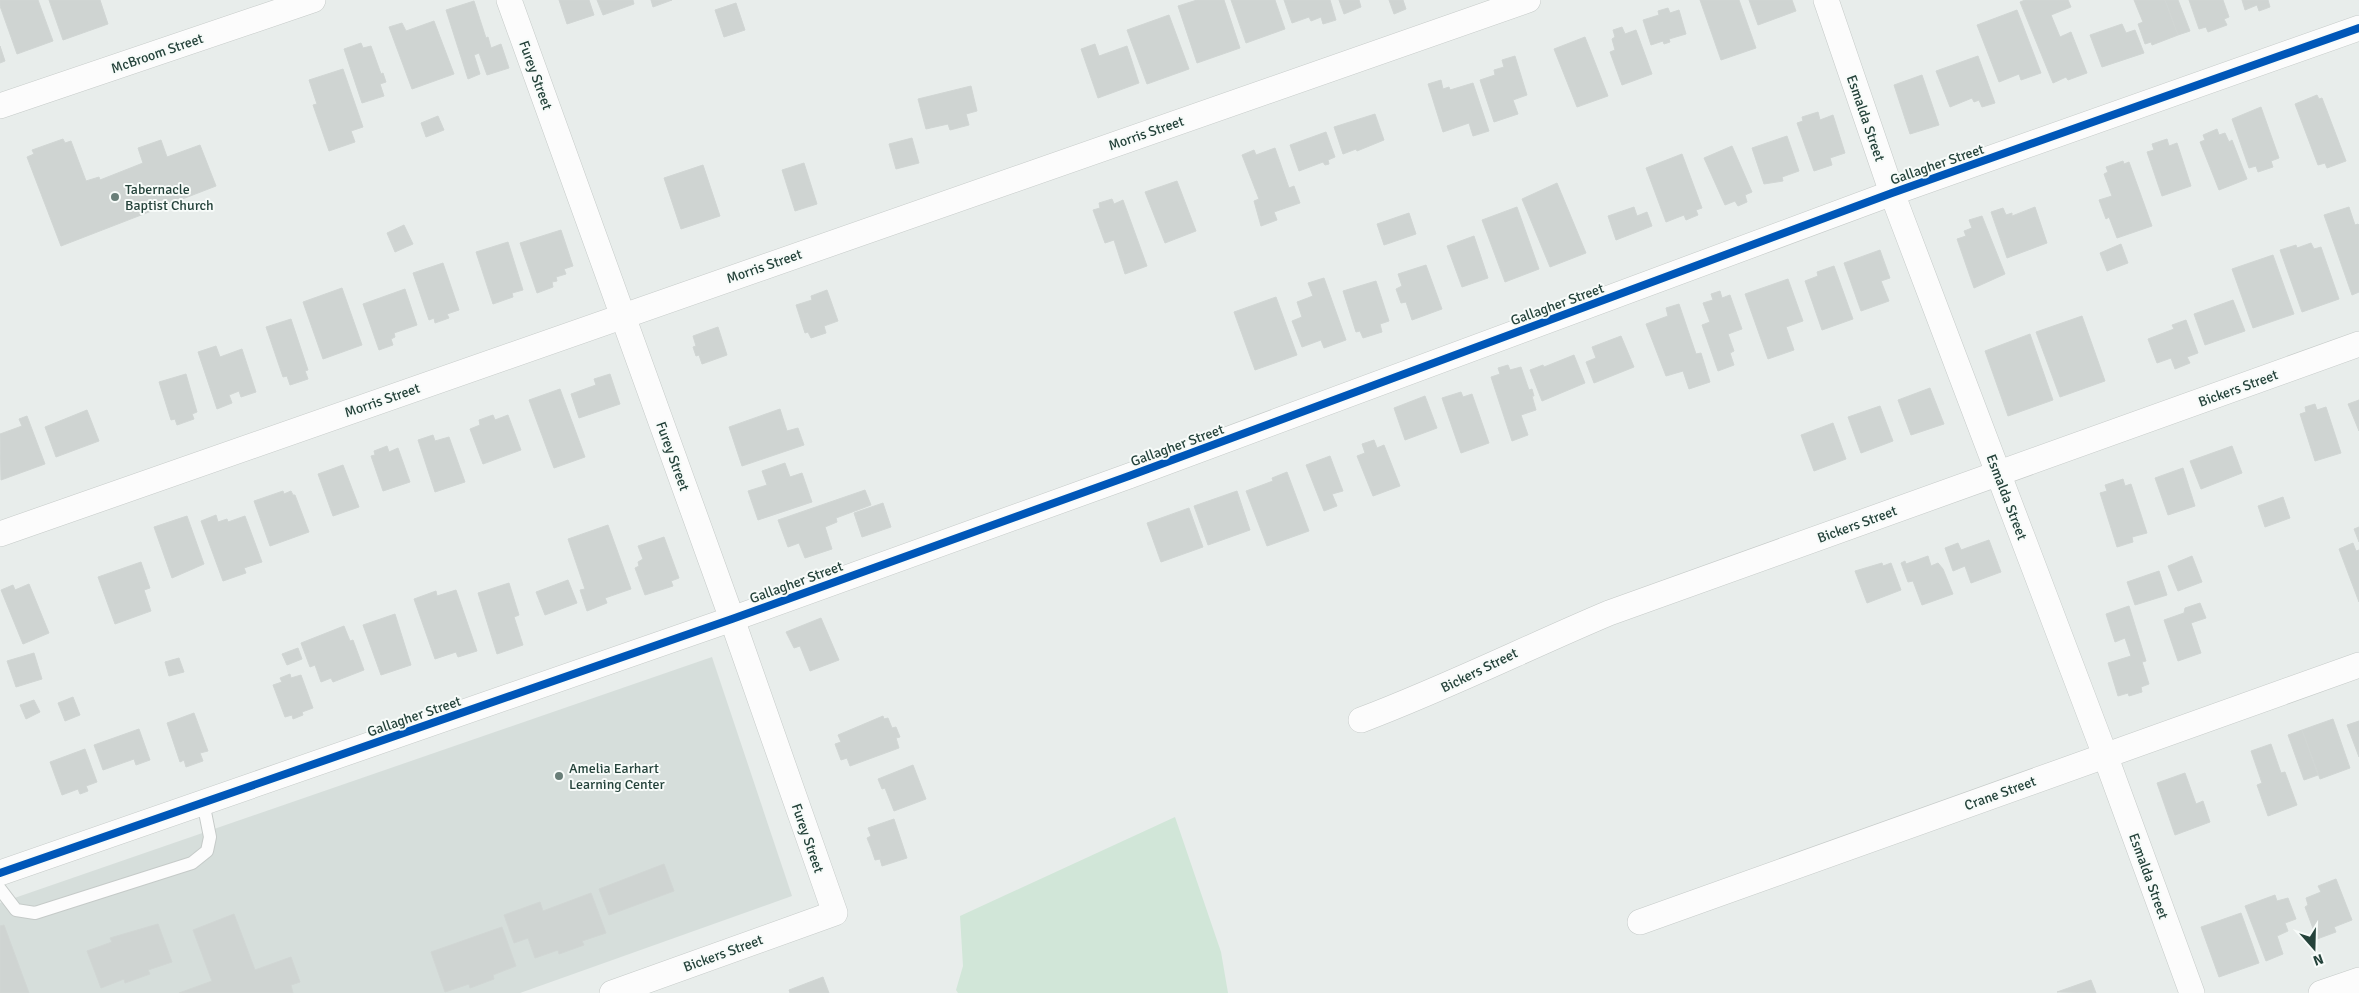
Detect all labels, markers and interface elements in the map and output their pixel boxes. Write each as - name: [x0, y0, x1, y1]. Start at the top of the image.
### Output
- street label: McBroom Street: [109, 30, 206, 77]
- street label: Furey Street: [515, 38, 556, 112]
- street label: Esmalda Street: [1843, 73, 1888, 164]
- street label: Morris Street: [1106, 113, 1186, 154]
- street label: Gallagher Street: [1888, 140, 1986, 188]
- place label: Tabernacle Baptist Church: [125, 181, 214, 214]
- marker: Tabernacle Baptist Church: [109, 191, 121, 203]
- street label: Morris Street: [724, 246, 804, 287]
- street label: Gallagher Street: [1508, 280, 1606, 329]
- street label: Bickers Street: [2196, 366, 2280, 411]
- street label: Morris Street: [342, 380, 422, 421]
- street label: Furey Street: [652, 419, 693, 493]
- street label: Gallagher Street: [1128, 421, 1226, 470]
- street label: Esmalda Street: [1982, 452, 2031, 543]
- street label: Bickers Street: [1815, 502, 1899, 547]
- street label: Gallagher Street: [747, 558, 845, 607]
- street label: Bickers Street: [1438, 644, 1521, 696]
- street label: Gallagher Street: [365, 692, 463, 740]
- place label: Amelia Earhart Learning Center: [569, 760, 666, 793]
- marker: Amelia Earhart Learning Center: [553, 770, 565, 782]
- street label: Crane Street: [1962, 773, 2038, 814]
- street label: Furey Street: [788, 801, 827, 875]
- street label: Esmalda Street: [2125, 831, 2172, 922]
- north arrow: [2289, 923, 2339, 973]
- street label: Bickers Street: [681, 931, 765, 976]
- text: N: [2311, 950, 2326, 969]

